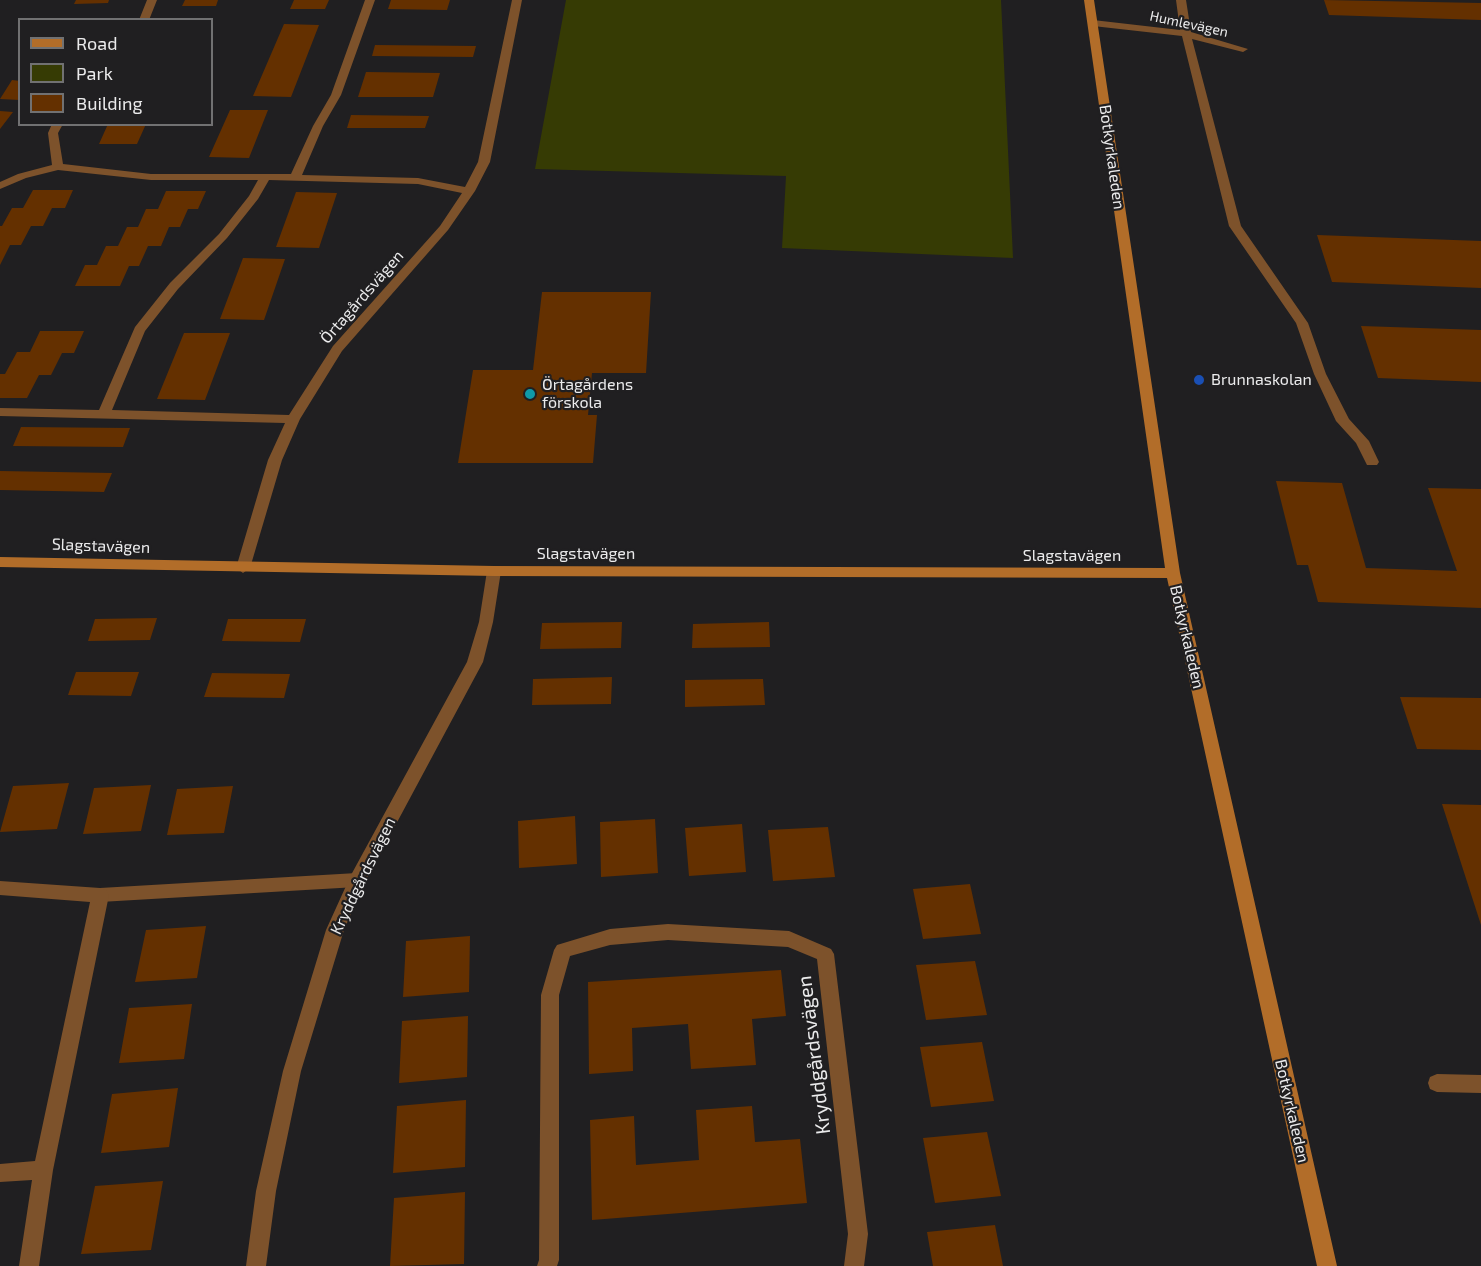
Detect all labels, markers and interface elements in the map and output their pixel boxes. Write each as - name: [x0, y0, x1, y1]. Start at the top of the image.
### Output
- street label: Humlevägen: [1148, 8, 1230, 40]
- legend: [18, 18, 213, 126]
- text: Road: [76, 32, 117, 54]
- text: Park: [76, 62, 113, 84]
- text: Building: [76, 92, 143, 114]
- street label: Botkyrkaleden: [1095, 103, 1129, 211]
- street label: Örtagårdsvägen: [316, 247, 408, 347]
- place label: Brunnaskolan: [1211, 370, 1312, 390]
- marker: Brunnaskolan: [1192, 373, 1206, 387]
- place label: Örtagårdens förskola: [542, 375, 633, 413]
- marker: Örtagårdens förskola: [523, 387, 537, 401]
- street label: Slagstavägen: [52, 535, 150, 557]
- street label: Slagstavägen: [537, 544, 635, 564]
- street label: Slagstavägen: [1023, 546, 1121, 566]
- street label: Botkyrkaleden: [1166, 583, 1208, 691]
- street label: Kryddgårdsvägen: [326, 814, 400, 938]
- street label: Kryddgårdsvägen: [792, 974, 836, 1136]
- street label: Botkyrkaleden: [1271, 1057, 1313, 1165]

